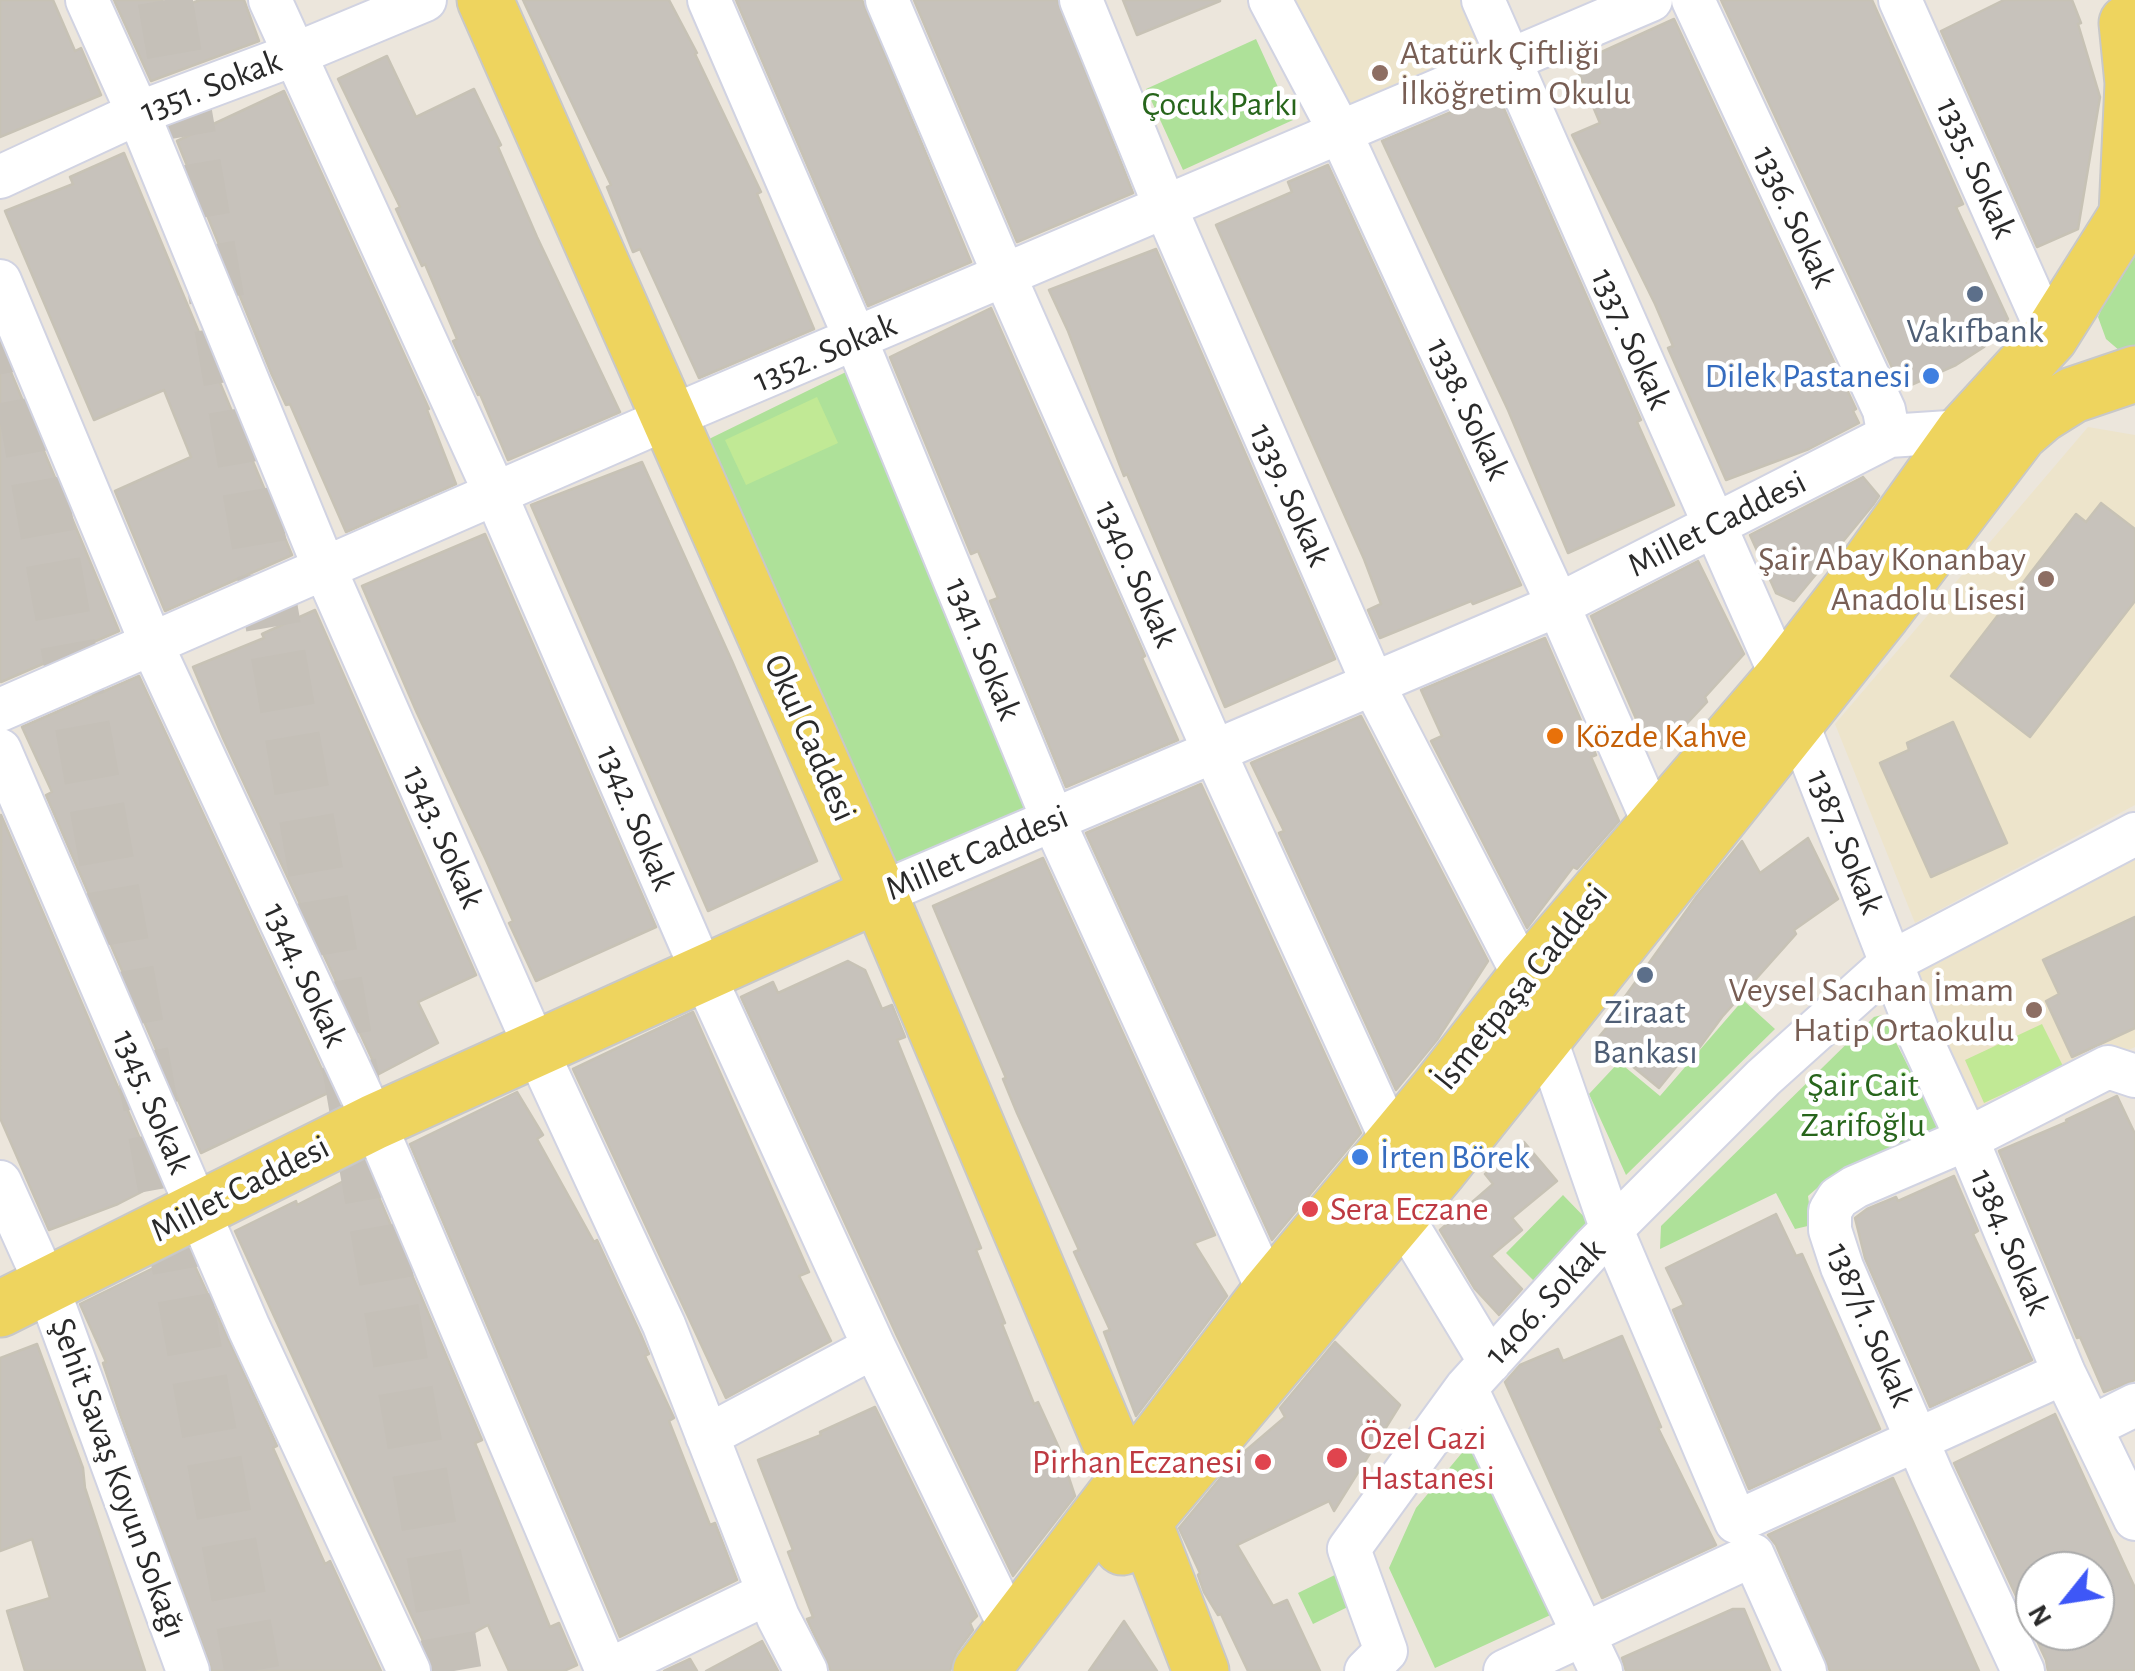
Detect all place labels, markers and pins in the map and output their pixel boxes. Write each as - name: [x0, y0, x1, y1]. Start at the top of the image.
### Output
- place label: Atatürk Çiftliği İlköğretim Okulu: [1400, 32, 1631, 114]
- marker: Atatürk Çiftliği İlköğretim Okulu: [1369, 62, 1391, 84]
- marker: Vakıfbank: [1964, 283, 1986, 305]
- place label: Vakıfbank: [1906, 310, 2044, 352]
- place label: Dilek Pastanesi: [1704, 355, 1911, 397]
- marker: Dilek Pastanesi: [1920, 365, 1942, 387]
- place label: Şair Abay Konanbay Anadolu Lisesi: [1758, 538, 2026, 620]
- marker: Şair Abay Konanbay Anadolu Lisesi: [2035, 568, 2057, 590]
- place label: Közde Kahve: [1575, 715, 1747, 757]
- marker: Közde Kahve: [1544, 725, 1566, 747]
- marker: Ziraat Bankası: [1634, 964, 1656, 986]
- place label: Veysel Sacıhan İmam Hatip Ortaokulu: [1729, 969, 2014, 1051]
- place label: Ziraat Bankası: [1592, 991, 1698, 1073]
- marker: Veysel Sacıhan İmam Hatip Ortaokulu: [2023, 999, 2045, 1021]
- place label: İrten Börek: [1380, 1136, 1530, 1178]
- marker: İrten Börek: [1349, 1146, 1371, 1168]
- place label: Sera Eczane: [1330, 1188, 1489, 1230]
- marker: Sera Eczane: [1299, 1198, 1321, 1220]
- place label: Özel Gazi Hastanesi: [1360, 1417, 1495, 1499]
- place label: Pirhan Eczanesi: [1032, 1441, 1243, 1483]
- marker: Özel Gazi Hastanesi: [1324, 1445, 1350, 1471]
- marker: Pirhan Eczanesi: [1252, 1451, 1274, 1473]

